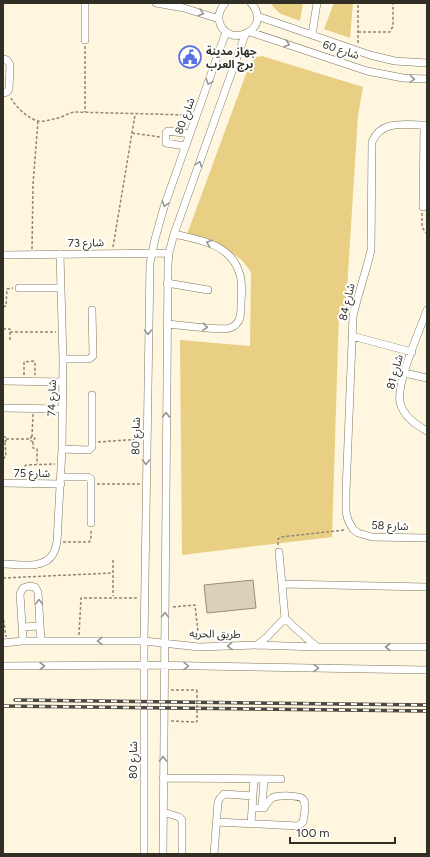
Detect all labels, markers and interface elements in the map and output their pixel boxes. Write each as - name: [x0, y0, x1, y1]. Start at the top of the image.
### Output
- one-way arrow: [197, 8, 204, 17]
- street label: شارع 60: [321, 38, 361, 63]
- one-way arrow: [283, 39, 290, 48]
- public building icon: جهاز مدينة برج العرب: [177, 44, 203, 70]
- place label: جهاز مدينة برج العرب: [206, 45, 257, 72]
- one-way arrow: [409, 74, 415, 83]
- one-way arrow: [205, 78, 213, 85]
- street label: شارع 80: [172, 96, 199, 136]
- one-way arrow: [194, 161, 202, 168]
- one-way arrow: [161, 201, 170, 208]
- street label: شارع 73: [68, 236, 105, 251]
- one-way arrow: [205, 239, 212, 247]
- street label: شارع 84: [336, 282, 359, 322]
- one-way arrow: [202, 323, 208, 332]
- one-way arrow: [144, 329, 152, 335]
- street label: شارع 81: [384, 353, 407, 391]
- street label: شارع 74: [45, 379, 60, 417]
- one-way arrow: [162, 412, 170, 418]
- street label: شارع 80: [129, 417, 144, 455]
- one-way arrow: [142, 459, 151, 465]
- street label: شارع 75: [14, 467, 51, 481]
- street label: شارع 58: [371, 519, 409, 534]
- one-way arrow: [34, 599, 43, 605]
- one-way arrow: [160, 612, 169, 618]
- street label: طريق الحريه: [189, 627, 241, 641]
- one-way arrow: [97, 637, 103, 645]
- one-way arrow: [227, 641, 233, 650]
- one-way arrow: [385, 643, 391, 651]
- one-way arrow: [183, 661, 189, 670]
- one-way arrow: [39, 662, 45, 670]
- one-way arrow: [313, 664, 319, 672]
- street label: شارع 80: [127, 741, 141, 779]
- one-way arrow: [159, 756, 167, 762]
- scale bar: [290, 819, 395, 845]
- text: 100 m: [296, 826, 330, 840]

